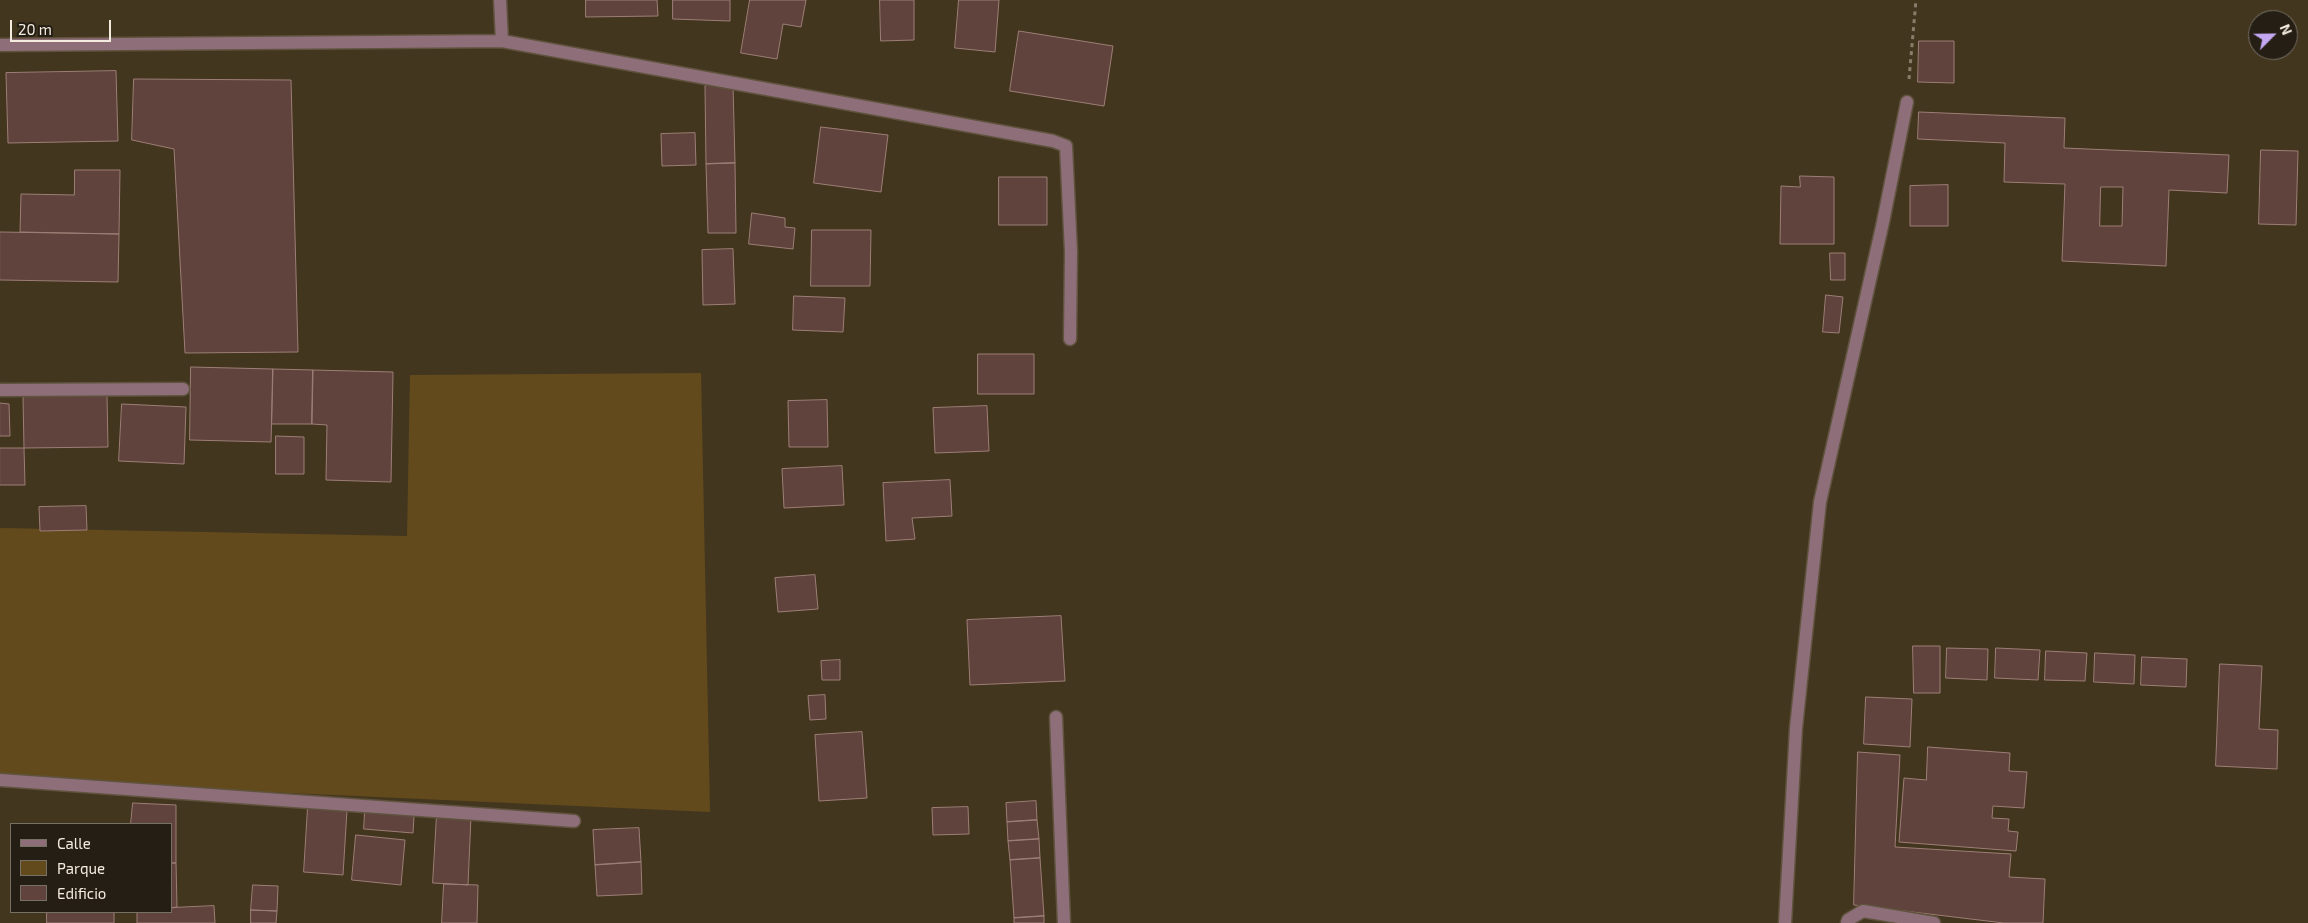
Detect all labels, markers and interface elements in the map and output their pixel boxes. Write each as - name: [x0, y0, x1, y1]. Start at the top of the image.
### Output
- scale bar: [12, 10, 114, 42]
- north arrow: [2248, 10, 2298, 60]
- text: 20 m: [18, 20, 52, 38]
- text: N: [2277, 21, 2296, 37]
- legend: [10, 823, 172, 913]
- text: Calle: [57, 834, 91, 852]
- text: Parque: [57, 859, 105, 877]
- text: Edificio: [57, 884, 106, 902]

